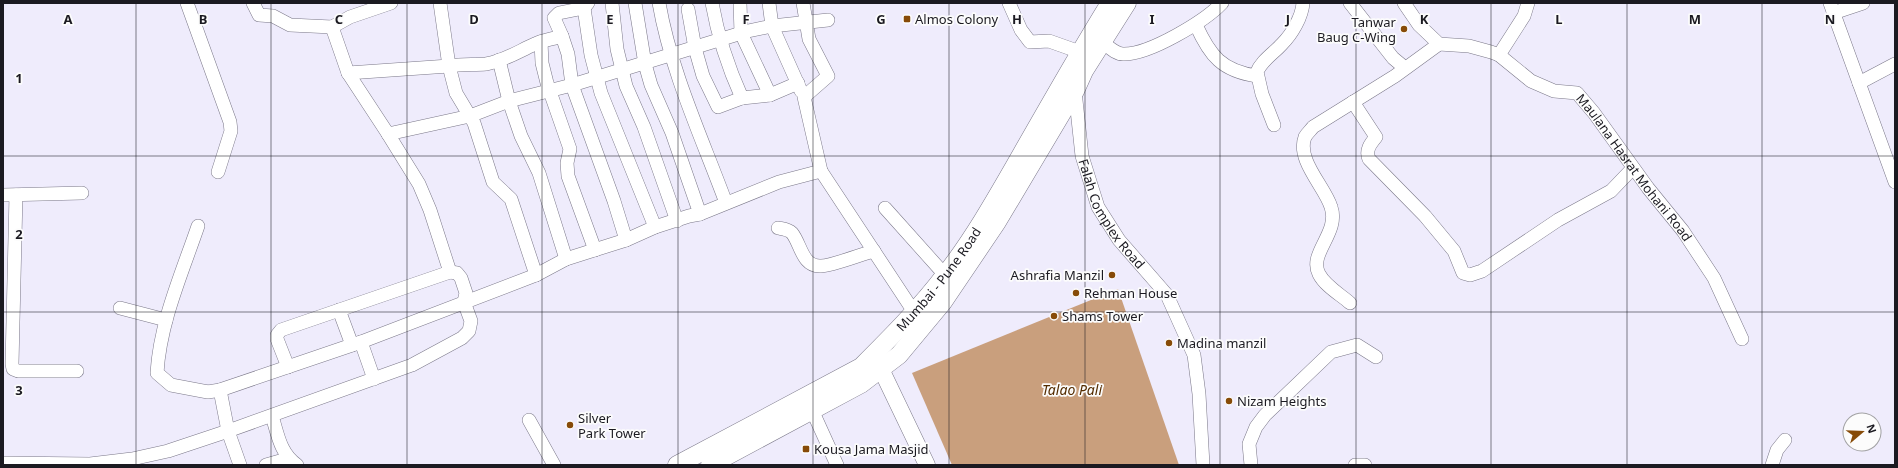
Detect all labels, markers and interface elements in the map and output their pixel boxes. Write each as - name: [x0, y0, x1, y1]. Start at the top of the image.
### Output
- text: A: [64, 10, 73, 28]
- text: B: [199, 10, 207, 28]
- text: C: [335, 10, 343, 28]
- text: D: [469, 10, 479, 28]
- text: E: [606, 10, 614, 28]
- text: F: [742, 10, 750, 28]
- text: G: [876, 10, 886, 28]
- place label: Almos Colony: [915, 10, 999, 28]
- text: H: [1012, 10, 1022, 28]
- text: I: [1149, 10, 1155, 28]
- text: J: [1285, 10, 1290, 28]
- text: K: [1420, 10, 1429, 28]
- text: L: [1555, 10, 1563, 28]
- text: M: [1689, 10, 1701, 28]
- text: N: [1825, 10, 1835, 28]
- place label: Tanwar Baug C-Wing: [1317, 13, 1397, 46]
- marker: Almos Colony: [902, 14, 912, 24]
- marker: Tanwar Baug C-Wing: [1399, 24, 1409, 34]
- text: 1: [15, 69, 23, 87]
- street label: Maulana Hasrat Mohani Road: [1572, 90, 1696, 245]
- street label: Falah Complex Road: [1074, 157, 1149, 272]
- street label: Mumbai - Pune Road: [892, 224, 985, 335]
- text: 2: [15, 225, 23, 243]
- place label: Ashrafia Manzil: [1011, 266, 1104, 284]
- marker: Ashrafia Manzil: [1107, 270, 1117, 280]
- place label: Rehman House: [1084, 284, 1177, 302]
- marker: Rehman House: [1071, 288, 1081, 298]
- place label: Shams Tower: [1062, 307, 1144, 325]
- marker: Shams Tower: [1049, 311, 1059, 321]
- place label: Madina manzil: [1177, 334, 1266, 352]
- marker: Madina manzil: [1164, 338, 1174, 348]
- water label: Talao Pali: [1042, 380, 1102, 399]
- text: 3: [15, 381, 23, 399]
- place label: Nizam Heights: [1237, 392, 1326, 410]
- marker: Nizam Heights: [1224, 396, 1234, 406]
- place label: Silver Park Tower: [578, 409, 646, 442]
- north arrow: [1842, 412, 1882, 452]
- marker: Silver Park Tower: [565, 420, 575, 430]
- text: N: [1863, 422, 1880, 435]
- place label: Kousa Jama Masjid: [814, 440, 929, 458]
- marker: Kousa Jama Masjid: [801, 444, 811, 454]

